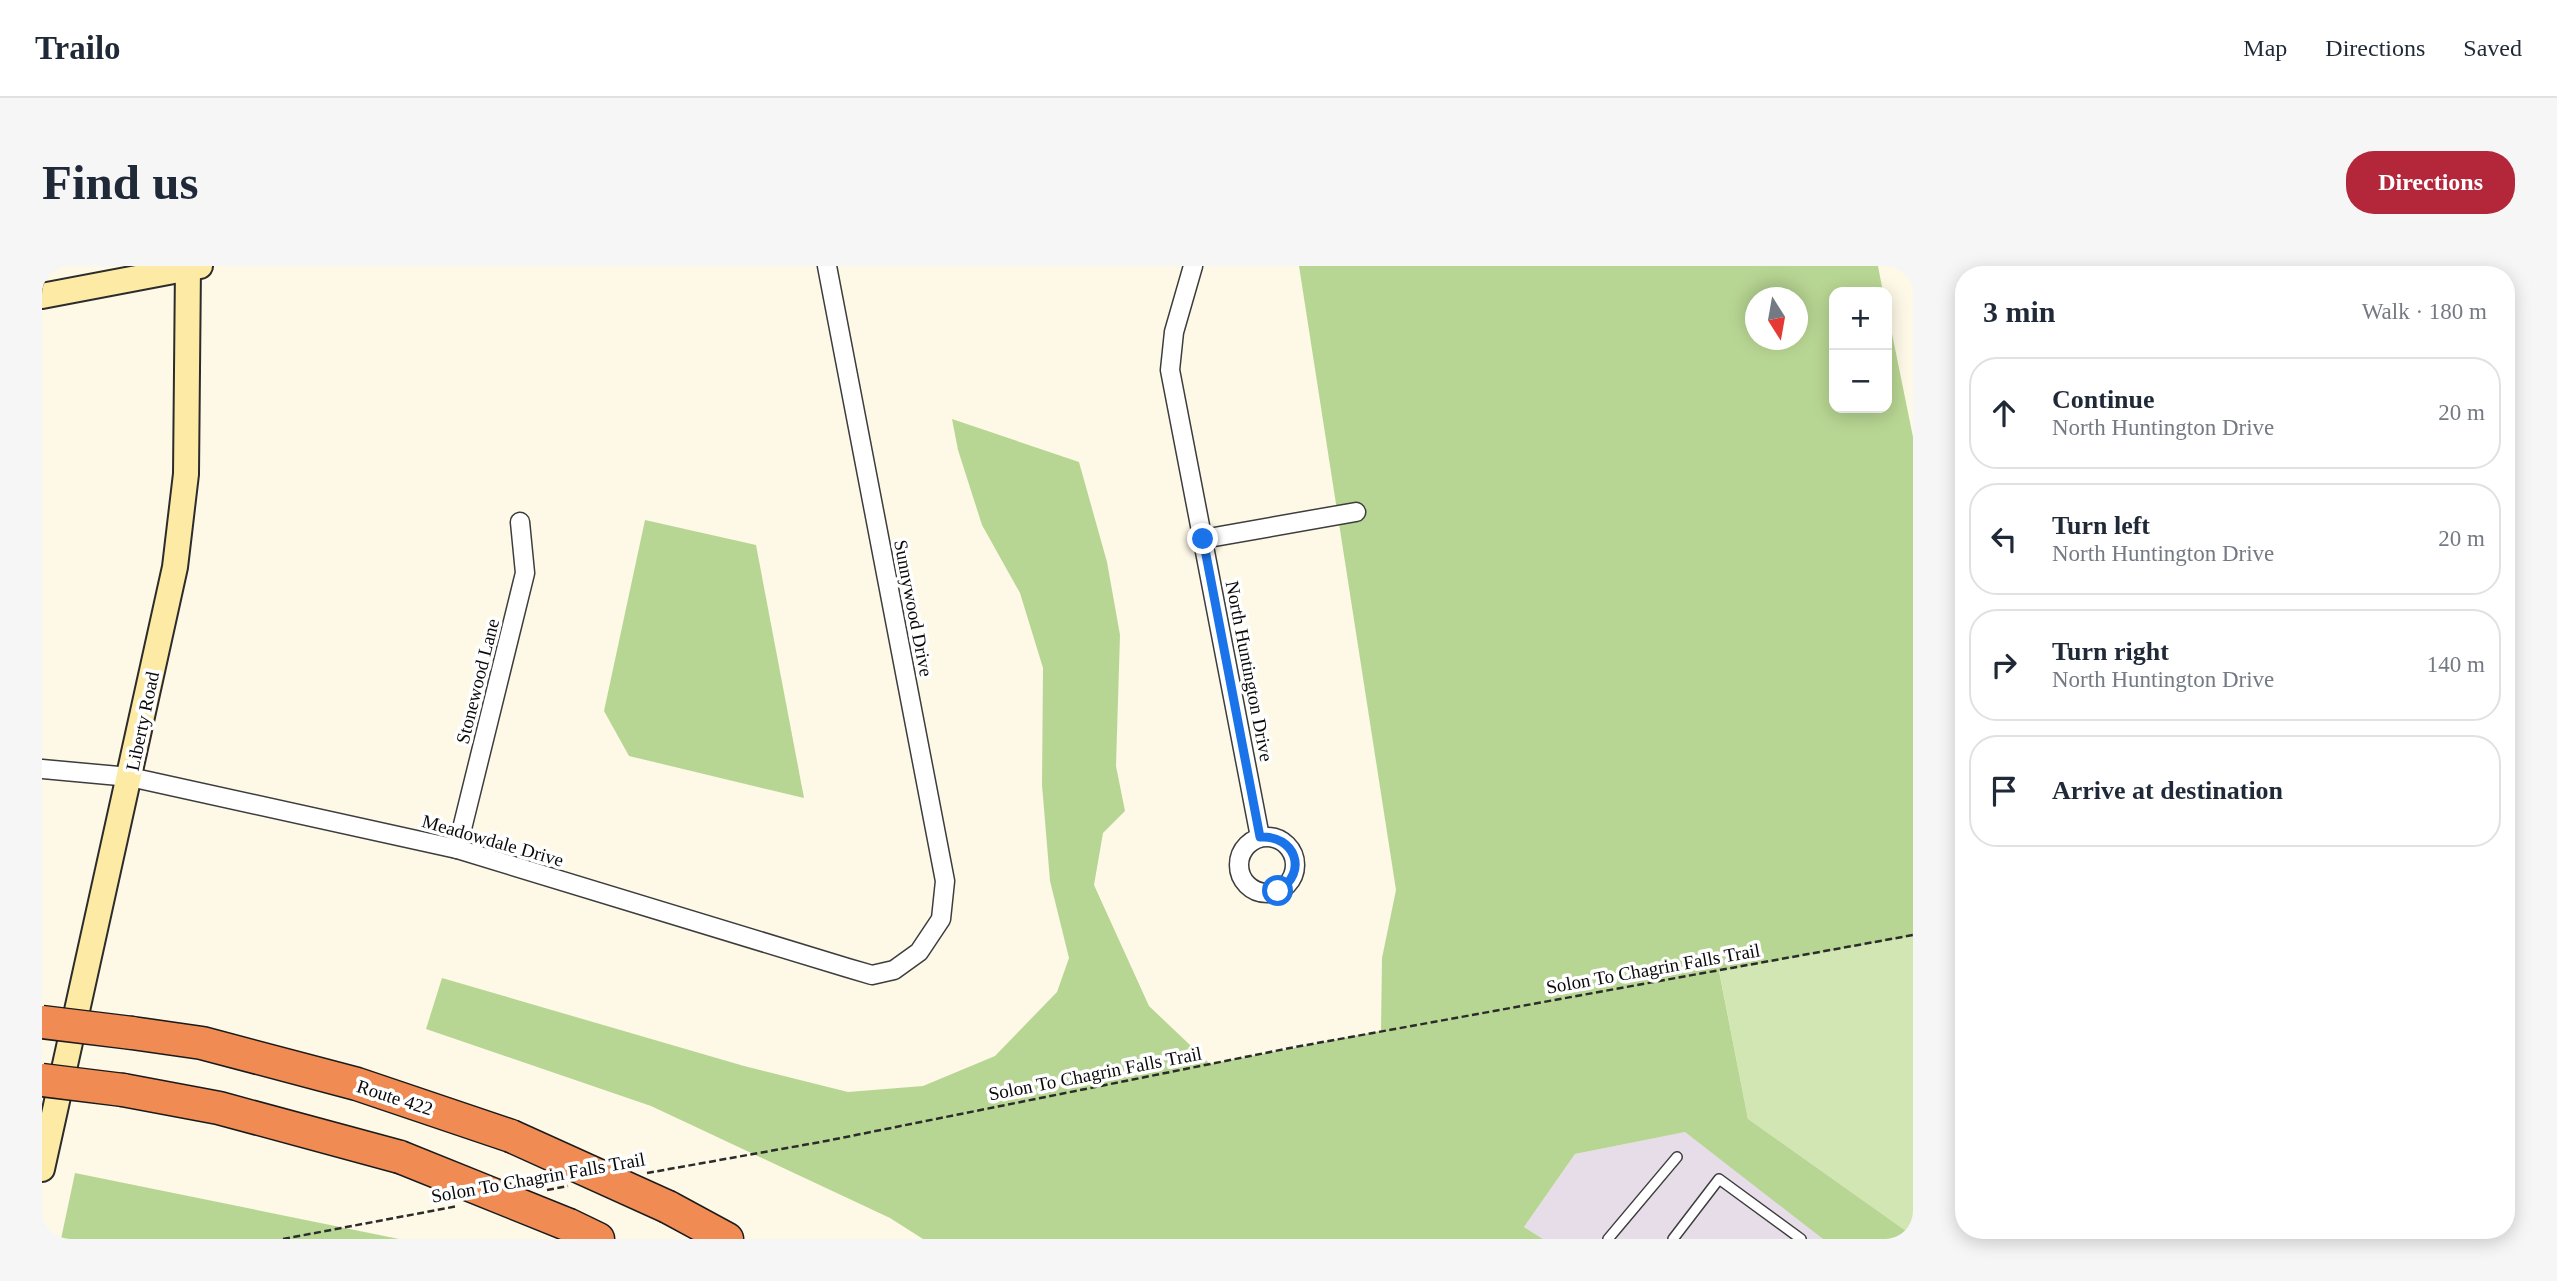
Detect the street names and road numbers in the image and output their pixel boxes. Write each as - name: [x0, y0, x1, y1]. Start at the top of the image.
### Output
- street label: Sunnywood Drive: [890, 538, 937, 678]
- street label: North Huntington Drive: [1222, 579, 1277, 763]
- street label: Stonewood Lane: [452, 616, 503, 746]
- street label: Liberty Road: [122, 669, 163, 773]
- street label: Meadowdale Drive: [420, 810, 566, 871]
- street label: Solon To Chagrin Falls Trail: [1544, 939, 1762, 998]
- street label: Solon To Chagrin Falls Trail: [987, 1042, 1204, 1104]
- street label: Route 422: [354, 1075, 435, 1120]
- street label: Solon To Chagrin Falls Trail: [429, 1148, 647, 1207]

